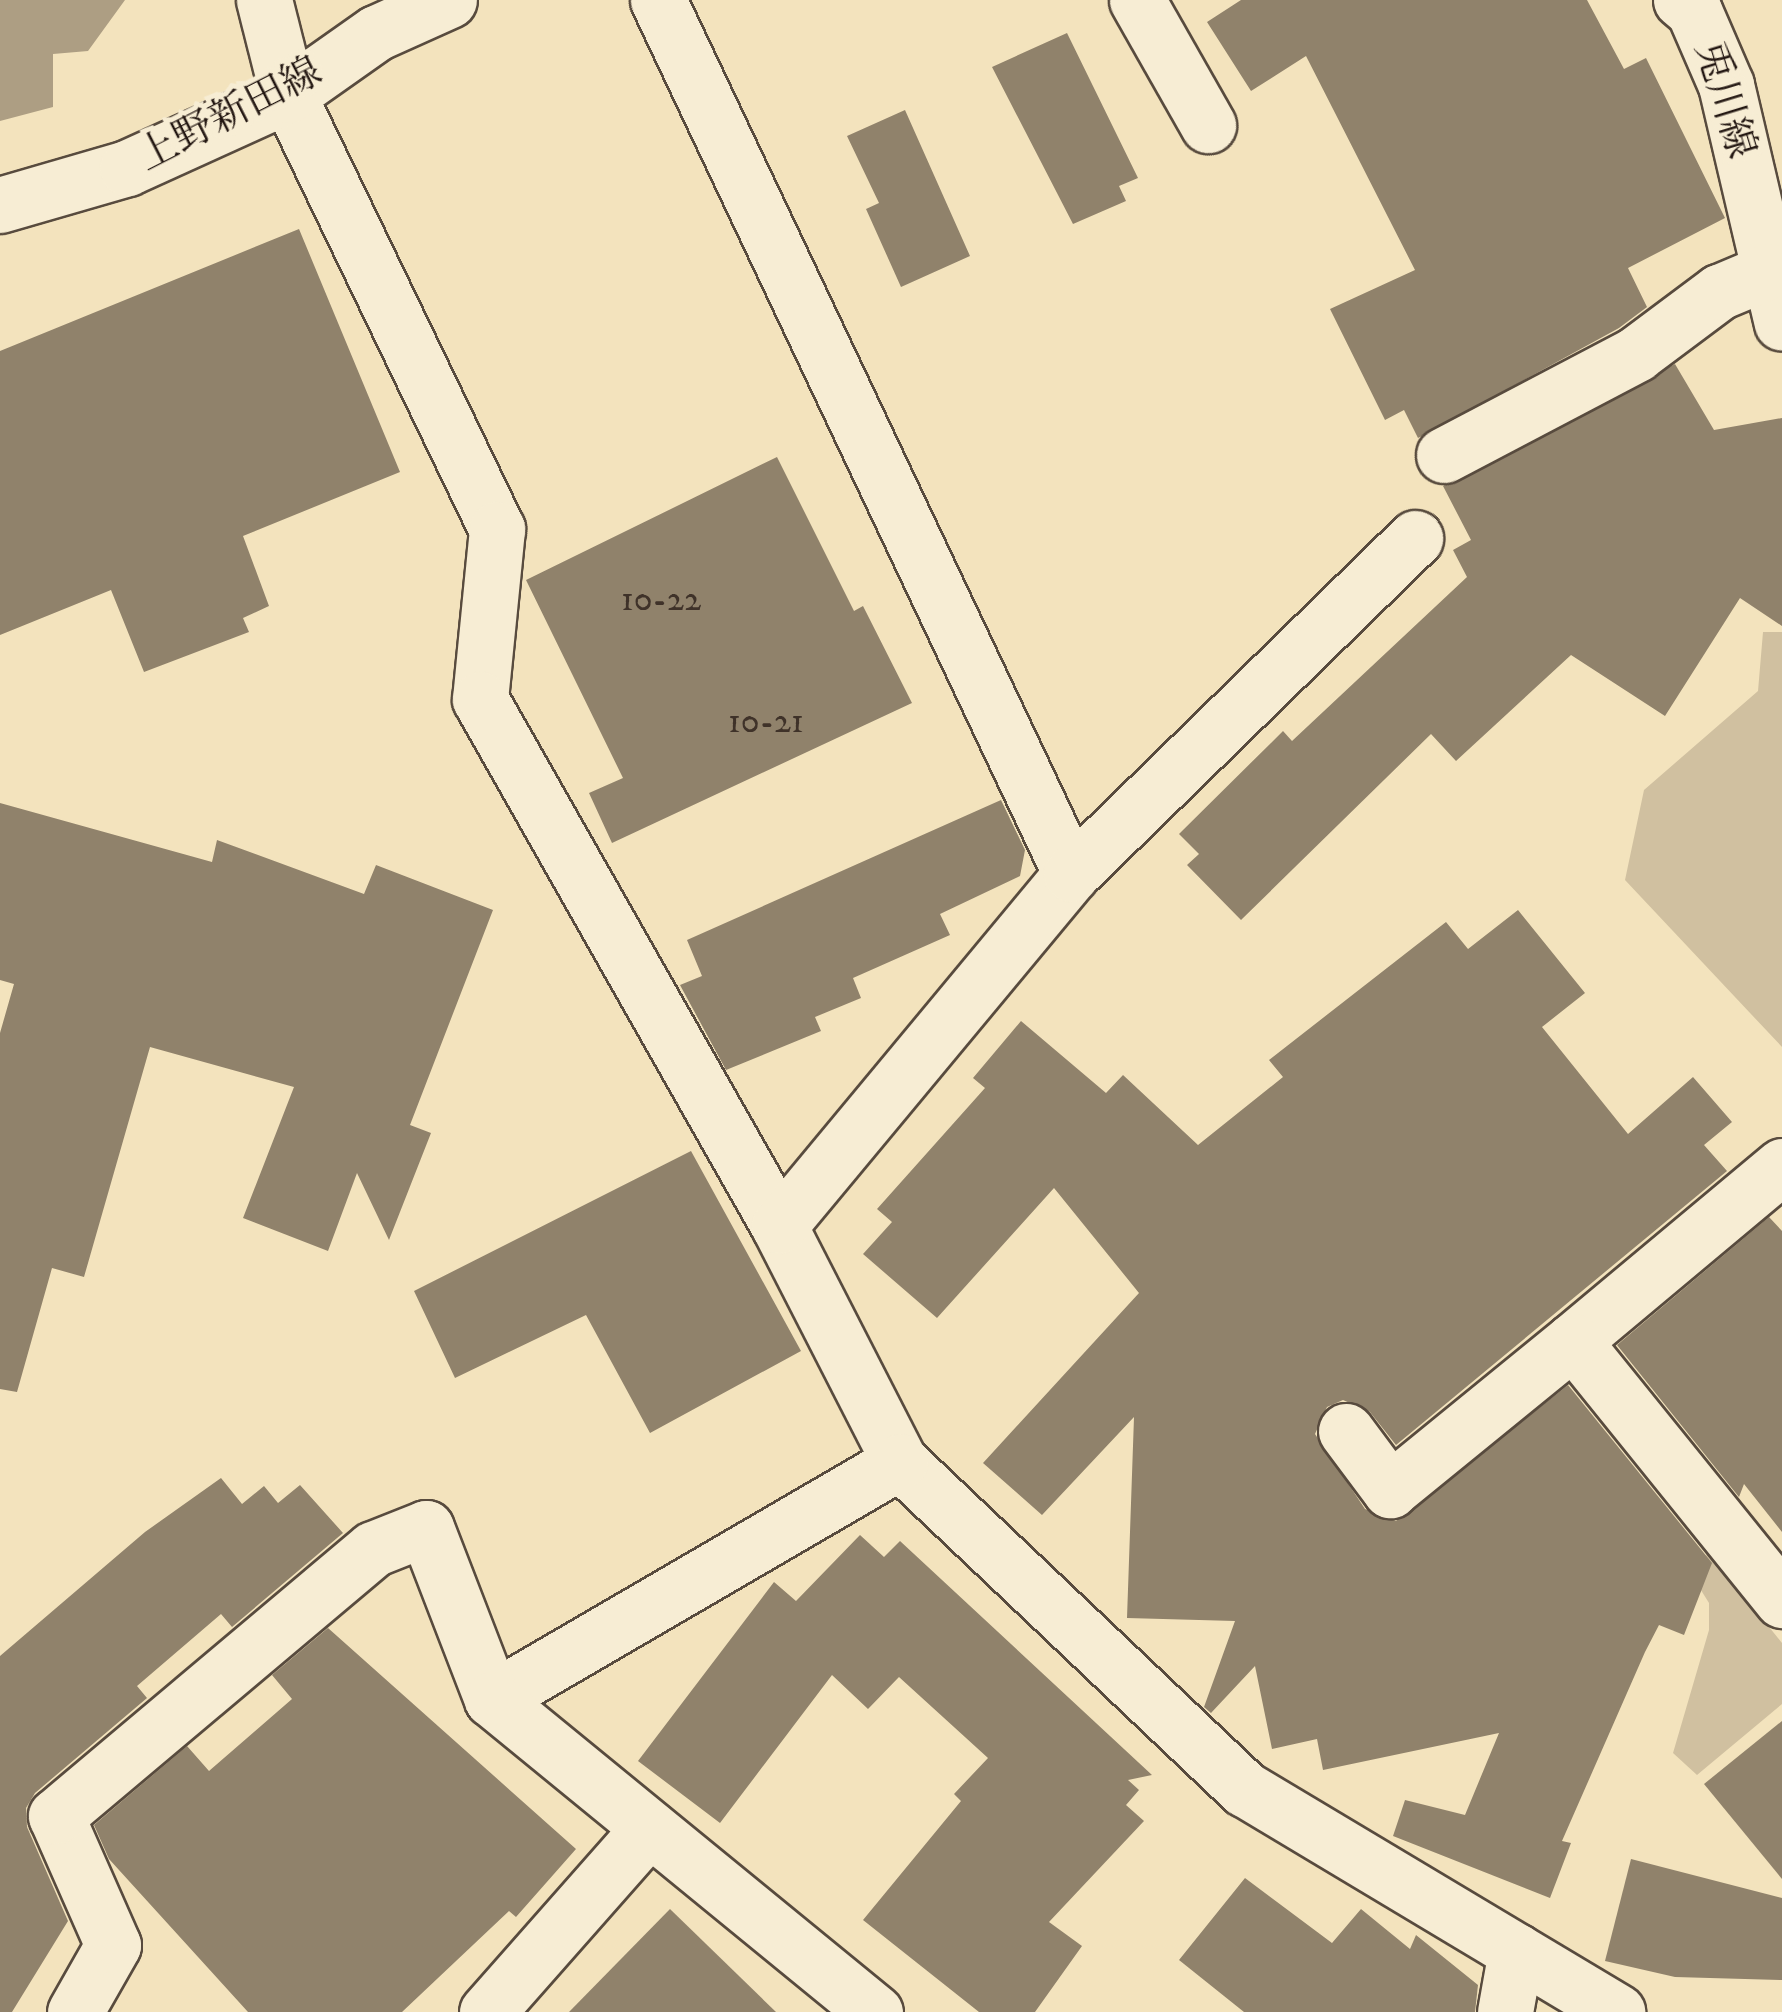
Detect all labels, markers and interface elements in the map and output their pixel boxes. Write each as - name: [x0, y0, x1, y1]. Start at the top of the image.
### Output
- street label: 兎川線: [1684, 36, 1764, 164]
- street label: 上野新田線: [130, 48, 330, 182]
- house number: 10-22: [621, 579, 701, 621]
- house number: 10-21: [728, 701, 804, 743]

